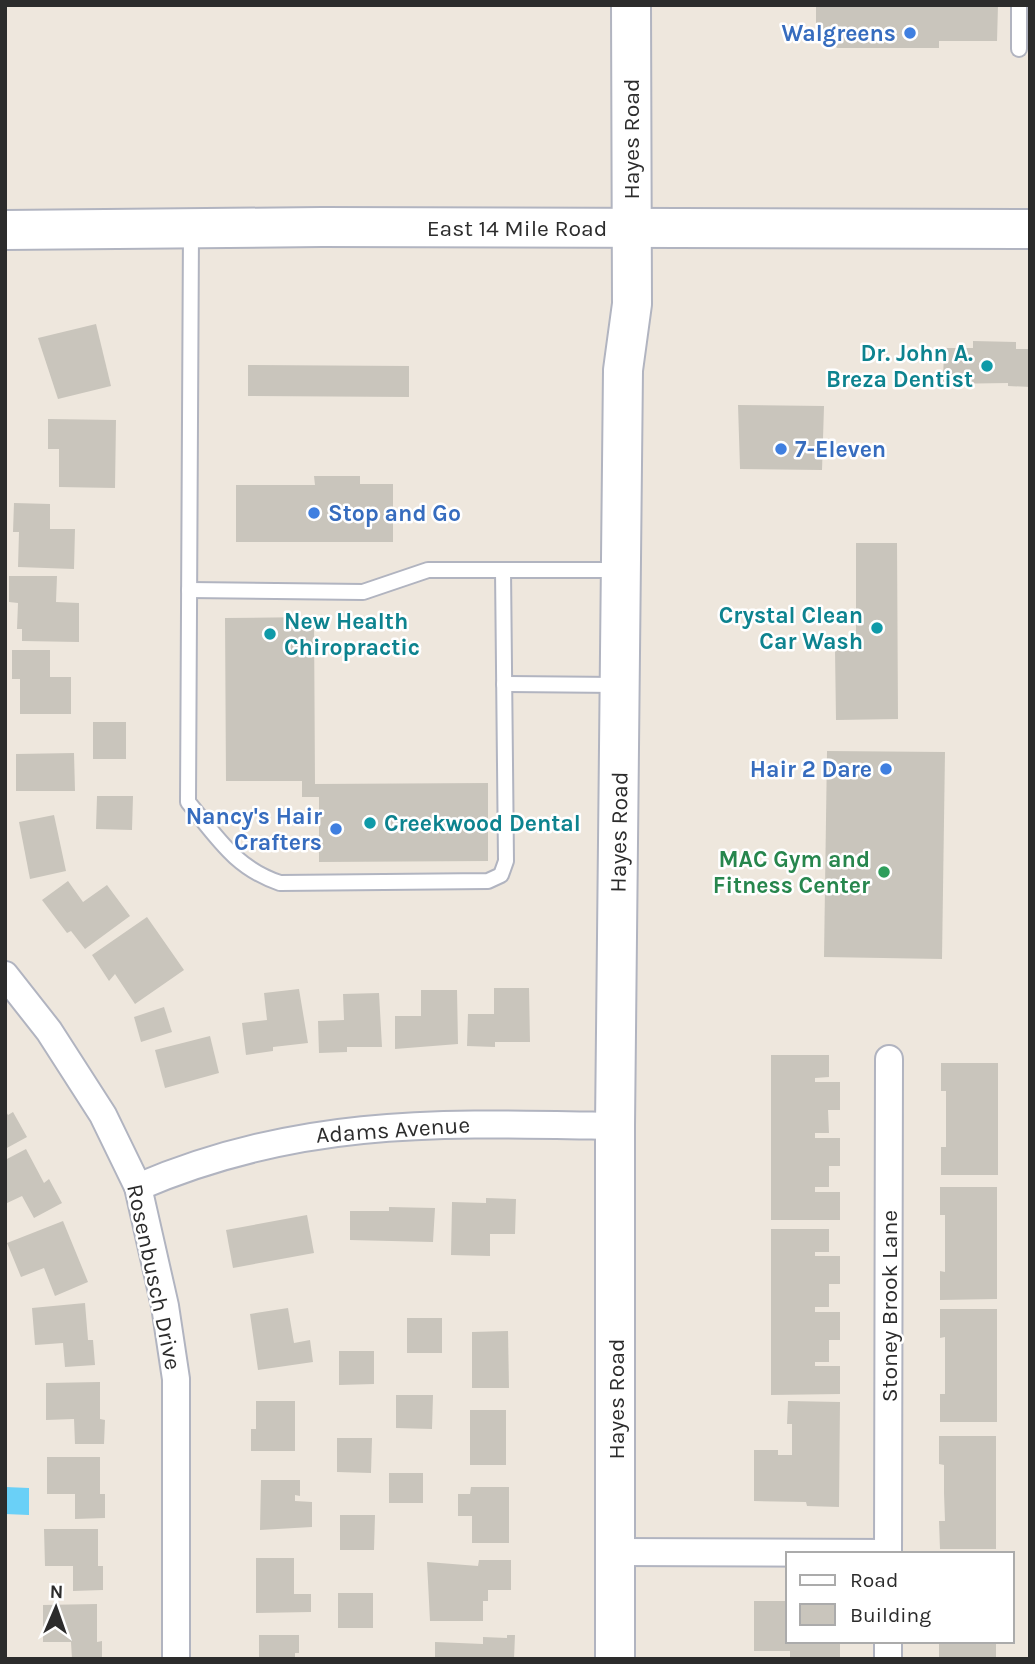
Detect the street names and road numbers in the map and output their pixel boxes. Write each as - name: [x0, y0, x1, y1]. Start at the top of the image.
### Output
- street label: Hayes Road: [618, 78, 645, 200]
- street label: East 14 Mile Road: [427, 215, 607, 242]
- street label: Hayes Road: [604, 771, 634, 893]
- street label: Adams Avenue: [315, 1111, 471, 1149]
- street label: Rosenbusch Drive: [121, 1182, 187, 1372]
- street label: Stoney Brook Lane: [876, 1210, 903, 1402]
- street label: Hayes Road: [603, 1338, 630, 1460]

